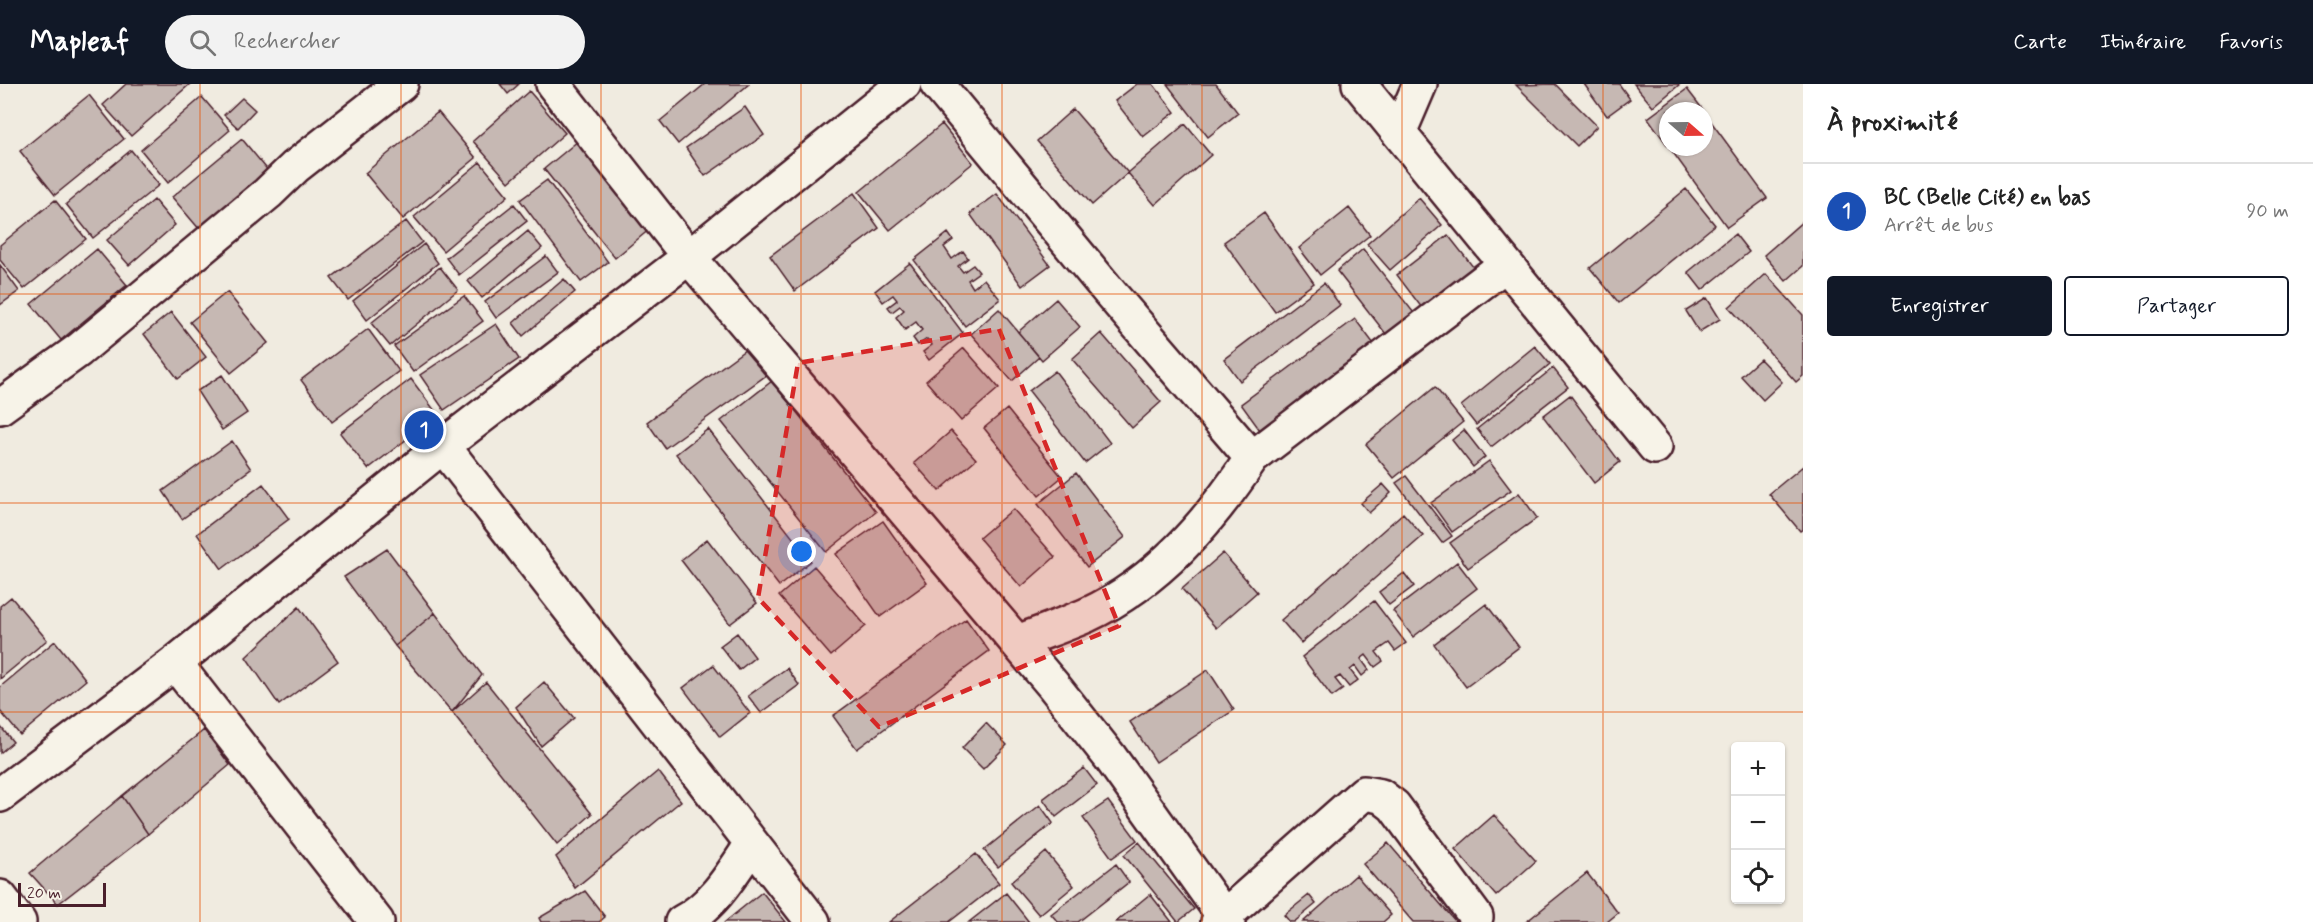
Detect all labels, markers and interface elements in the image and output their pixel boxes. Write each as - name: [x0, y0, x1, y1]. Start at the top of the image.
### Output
- search box: [165, 15, 585, 69]
- text: Mapleaf: [30, 24, 129, 61]
- icon: search: [186, 26, 219, 59]
- text: Rechercher: [234, 28, 341, 56]
- text: Carte: [2013, 28, 2067, 56]
- text: Itinéraire: [2100, 28, 2186, 56]
- text: Favoris: [2219, 28, 2283, 56]
- north arrow: [1659, 102, 1713, 156]
- text: À proximité: [1827, 106, 1958, 140]
- text: BC (Belle Cité) en bas: [1884, 184, 2090, 212]
- text: 1: [1842, 198, 1851, 225]
- text: 90 m: [2246, 198, 2289, 225]
- text: Arrêt de bus: [1884, 212, 1993, 239]
- button: Enregistrer: [1827, 276, 2052, 336]
- button: Partager: [2064, 276, 2289, 336]
- pin: 1: [404, 408, 444, 452]
- your location: [787, 537, 816, 566]
- map controls: [1731, 742, 1785, 904]
- button: +: [1731, 742, 1785, 796]
- button: −: [1731, 796, 1785, 850]
- button: locate: [1731, 850, 1785, 904]
- scale bar: [18, 880, 106, 908]
- text: 20 m: [27, 883, 61, 904]

